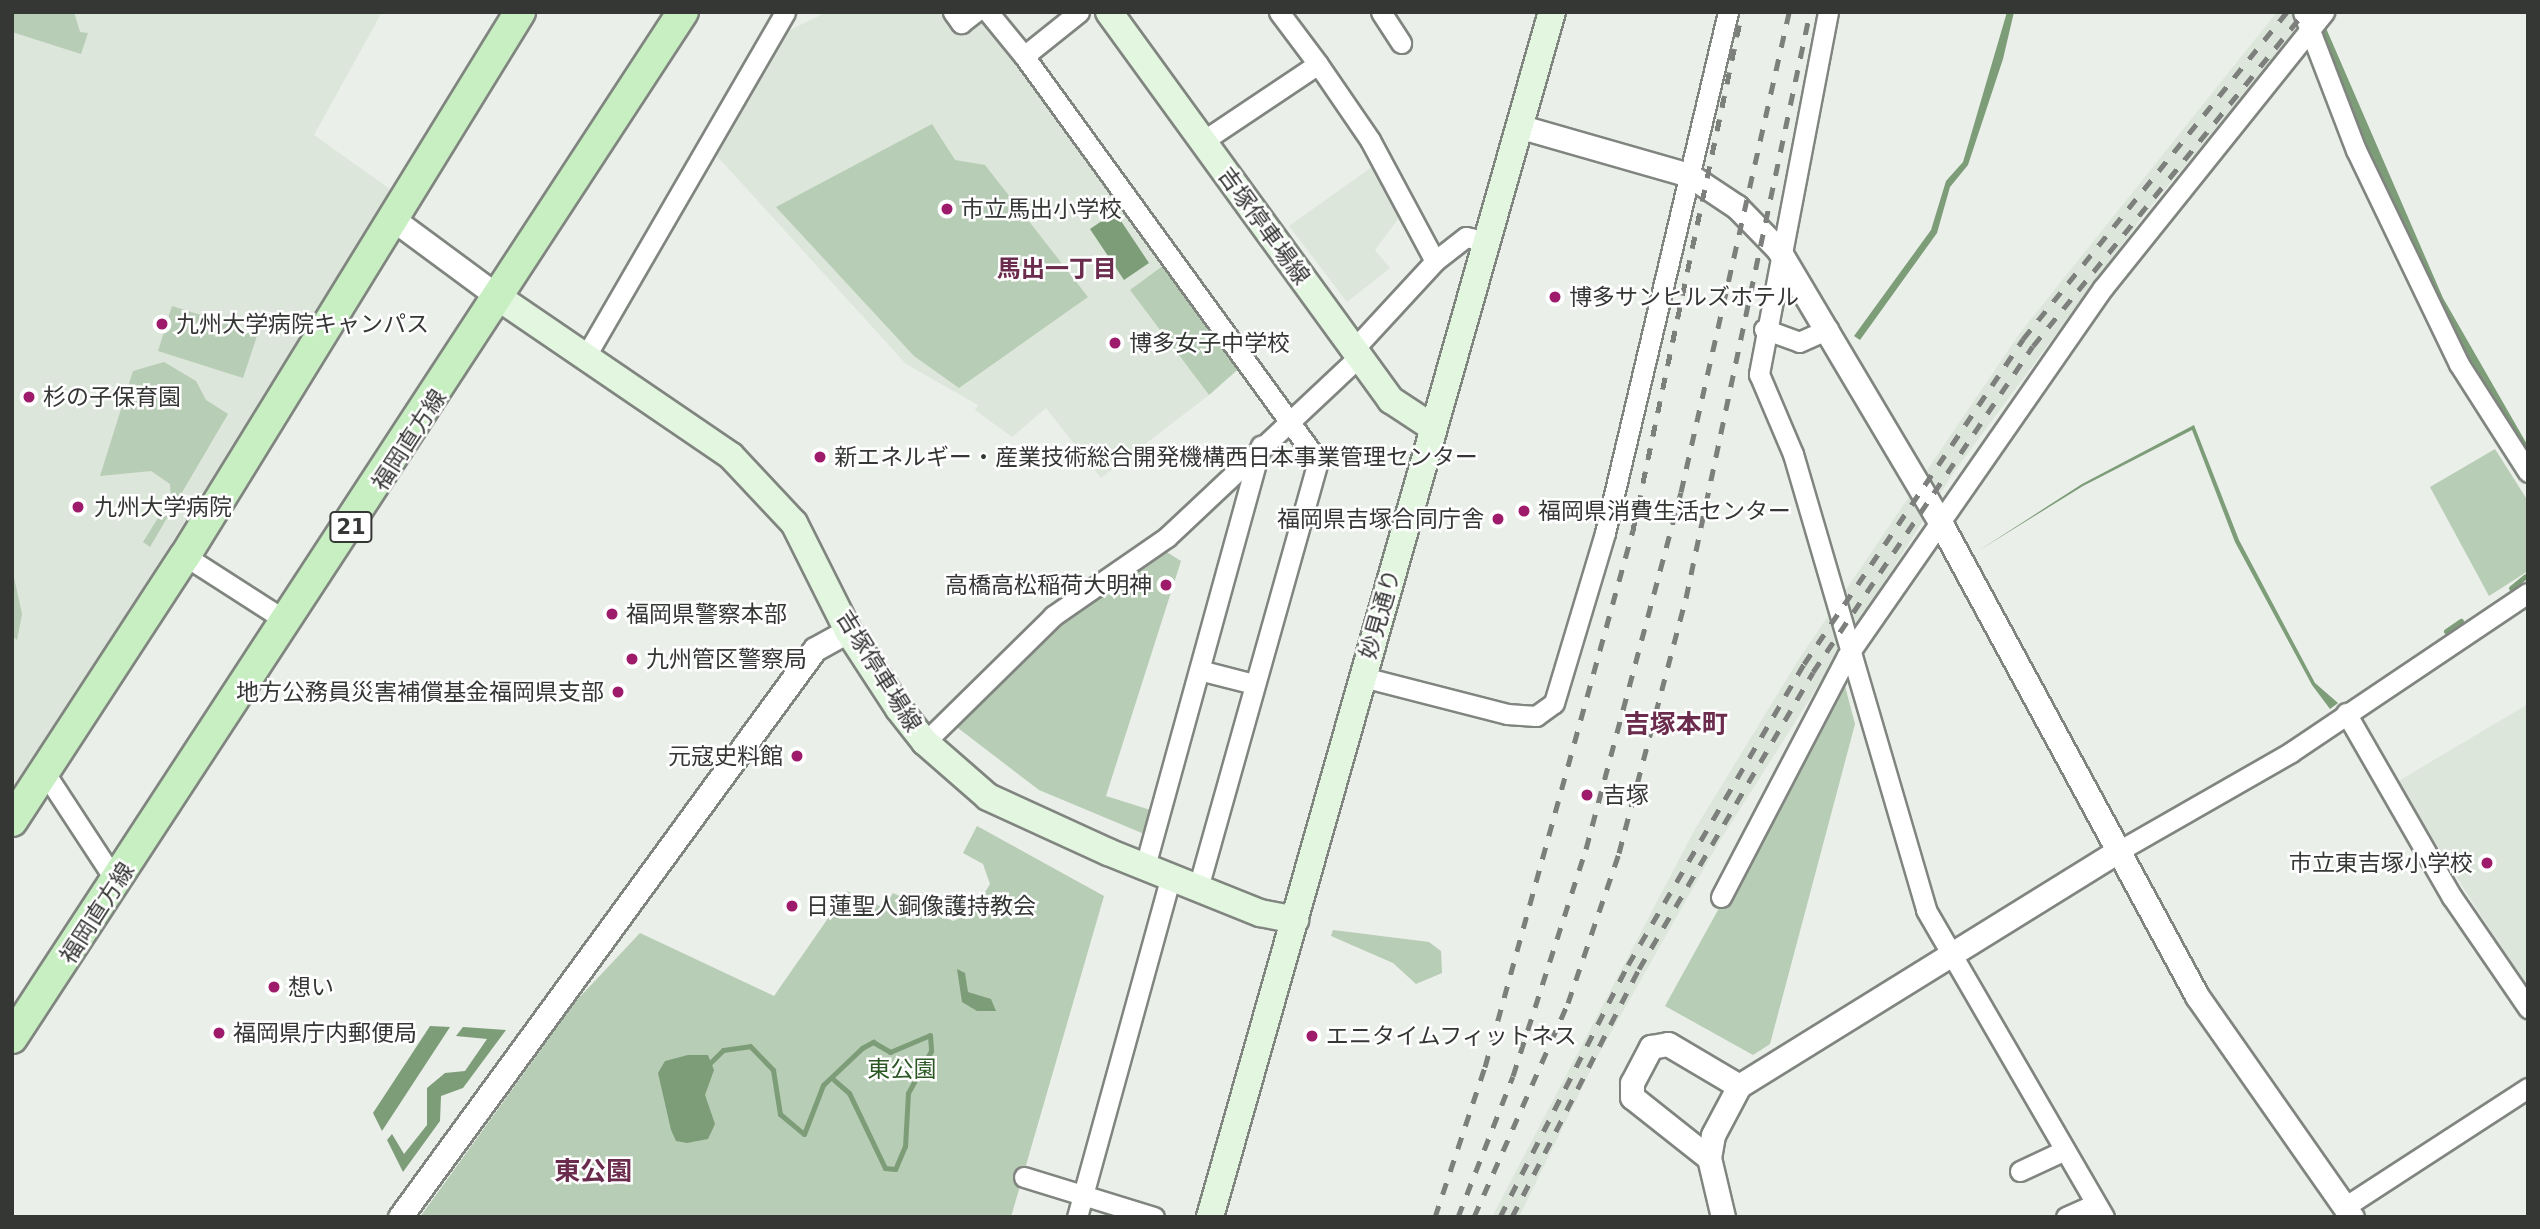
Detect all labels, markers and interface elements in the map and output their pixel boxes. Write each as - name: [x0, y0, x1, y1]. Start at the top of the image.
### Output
- street label: 吉塚停車場線: [1212, 162, 1316, 290]
- place label: 市立馬出小学校: [961, 195, 1122, 223]
- marker: 市立馬出小学校: [939, 201, 955, 217]
- district label: 馬出一丁目: [997, 256, 1117, 284]
- place label: 博多サンヒルズホテル: [1569, 283, 1799, 311]
- marker: 博多サンヒルズホテル: [1547, 289, 1563, 305]
- place label: 九州大学病院キャンパス: [176, 310, 429, 338]
- marker: 九州大学病院キャンパス: [154, 316, 170, 332]
- place label: 博多女子中学校: [1129, 329, 1290, 357]
- marker: 博多女子中学校: [1107, 335, 1123, 351]
- place label: 杉の子保育園: [43, 383, 181, 411]
- street label: 福岡直方線: [366, 384, 452, 496]
- marker: 杉の子保育園: [21, 389, 37, 405]
- place label: 新エネルギー・産業技術総合開発機構西日本事業管理センター: [834, 443, 1478, 471]
- marker: 新エネルギー・産業技術総合開発機構西日本事業管理センター: [812, 449, 828, 465]
- place label: 九州大学病院: [94, 493, 232, 521]
- marker: 九州大学病院: [68, 497, 88, 517]
- place label: 福岡県消費生活センター: [1538, 497, 1791, 525]
- marker: 福岡県消費生活センター: [1516, 503, 1532, 519]
- place label: 福岡県吉塚合同庁舎: [1277, 505, 1484, 533]
- road number: 21: [328, 510, 374, 544]
- marker: 福岡県吉塚合同庁舎: [1490, 511, 1506, 527]
- street label: 妙見通り: [1354, 566, 1406, 662]
- place label: 高橋高松稲荷大明神: [945, 571, 1152, 599]
- marker: 高橋高松稲荷大明神: [1158, 577, 1174, 593]
- place label: 福岡県警察本部: [626, 600, 787, 628]
- street label: 吉塚停車場線: [831, 605, 927, 737]
- marker: 福岡県警察本部: [604, 606, 620, 622]
- place label: 九州管区警察局: [646, 645, 807, 673]
- marker: 九州管区警察局: [624, 651, 640, 667]
- place label: 地方公務員災害補償基金福岡県支部: [236, 678, 604, 706]
- marker: 地方公務員災害補償基金福岡県支部: [610, 684, 626, 700]
- district label: 吉塚本町: [1624, 709, 1728, 741]
- place label: 元寇史料館: [668, 742, 783, 770]
- marker: 元寇史料館: [789, 748, 805, 764]
- place label: 吉塚: [1603, 781, 1649, 809]
- marker: 吉塚: [1577, 785, 1597, 805]
- place label: 市立東吉塚小学校: [2289, 849, 2473, 877]
- marker: 市立東吉塚小学校: [2479, 855, 2495, 871]
- street label: 福岡直方線: [54, 857, 140, 969]
- place label: 日蓮聖人銅像護持教会: [806, 892, 1036, 920]
- marker: 日蓮聖人銅像護持教会: [784, 898, 800, 914]
- place label: 想い: [288, 973, 334, 1001]
- marker: 想い: [266, 979, 282, 995]
- place label: 福岡県庁内郵便局: [233, 1019, 417, 1047]
- place label: エニタイムフィットネス: [1326, 1022, 1579, 1050]
- marker: 福岡県庁内郵便局: [211, 1025, 227, 1041]
- marker: エニタイムフィットネス: [1304, 1028, 1320, 1044]
- park label: 東公園: [868, 1055, 936, 1083]
- district label: 東公園: [554, 1156, 632, 1188]

